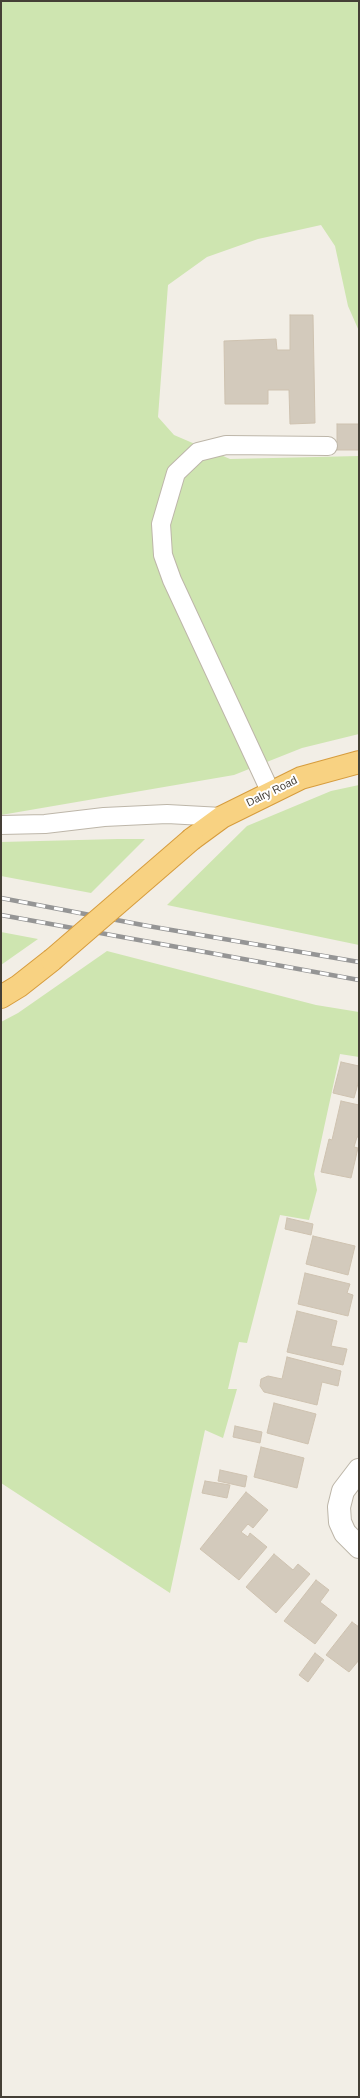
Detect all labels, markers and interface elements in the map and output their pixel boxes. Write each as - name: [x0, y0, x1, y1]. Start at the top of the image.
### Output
- street label: Dalry Road: [244, 774, 300, 810]

